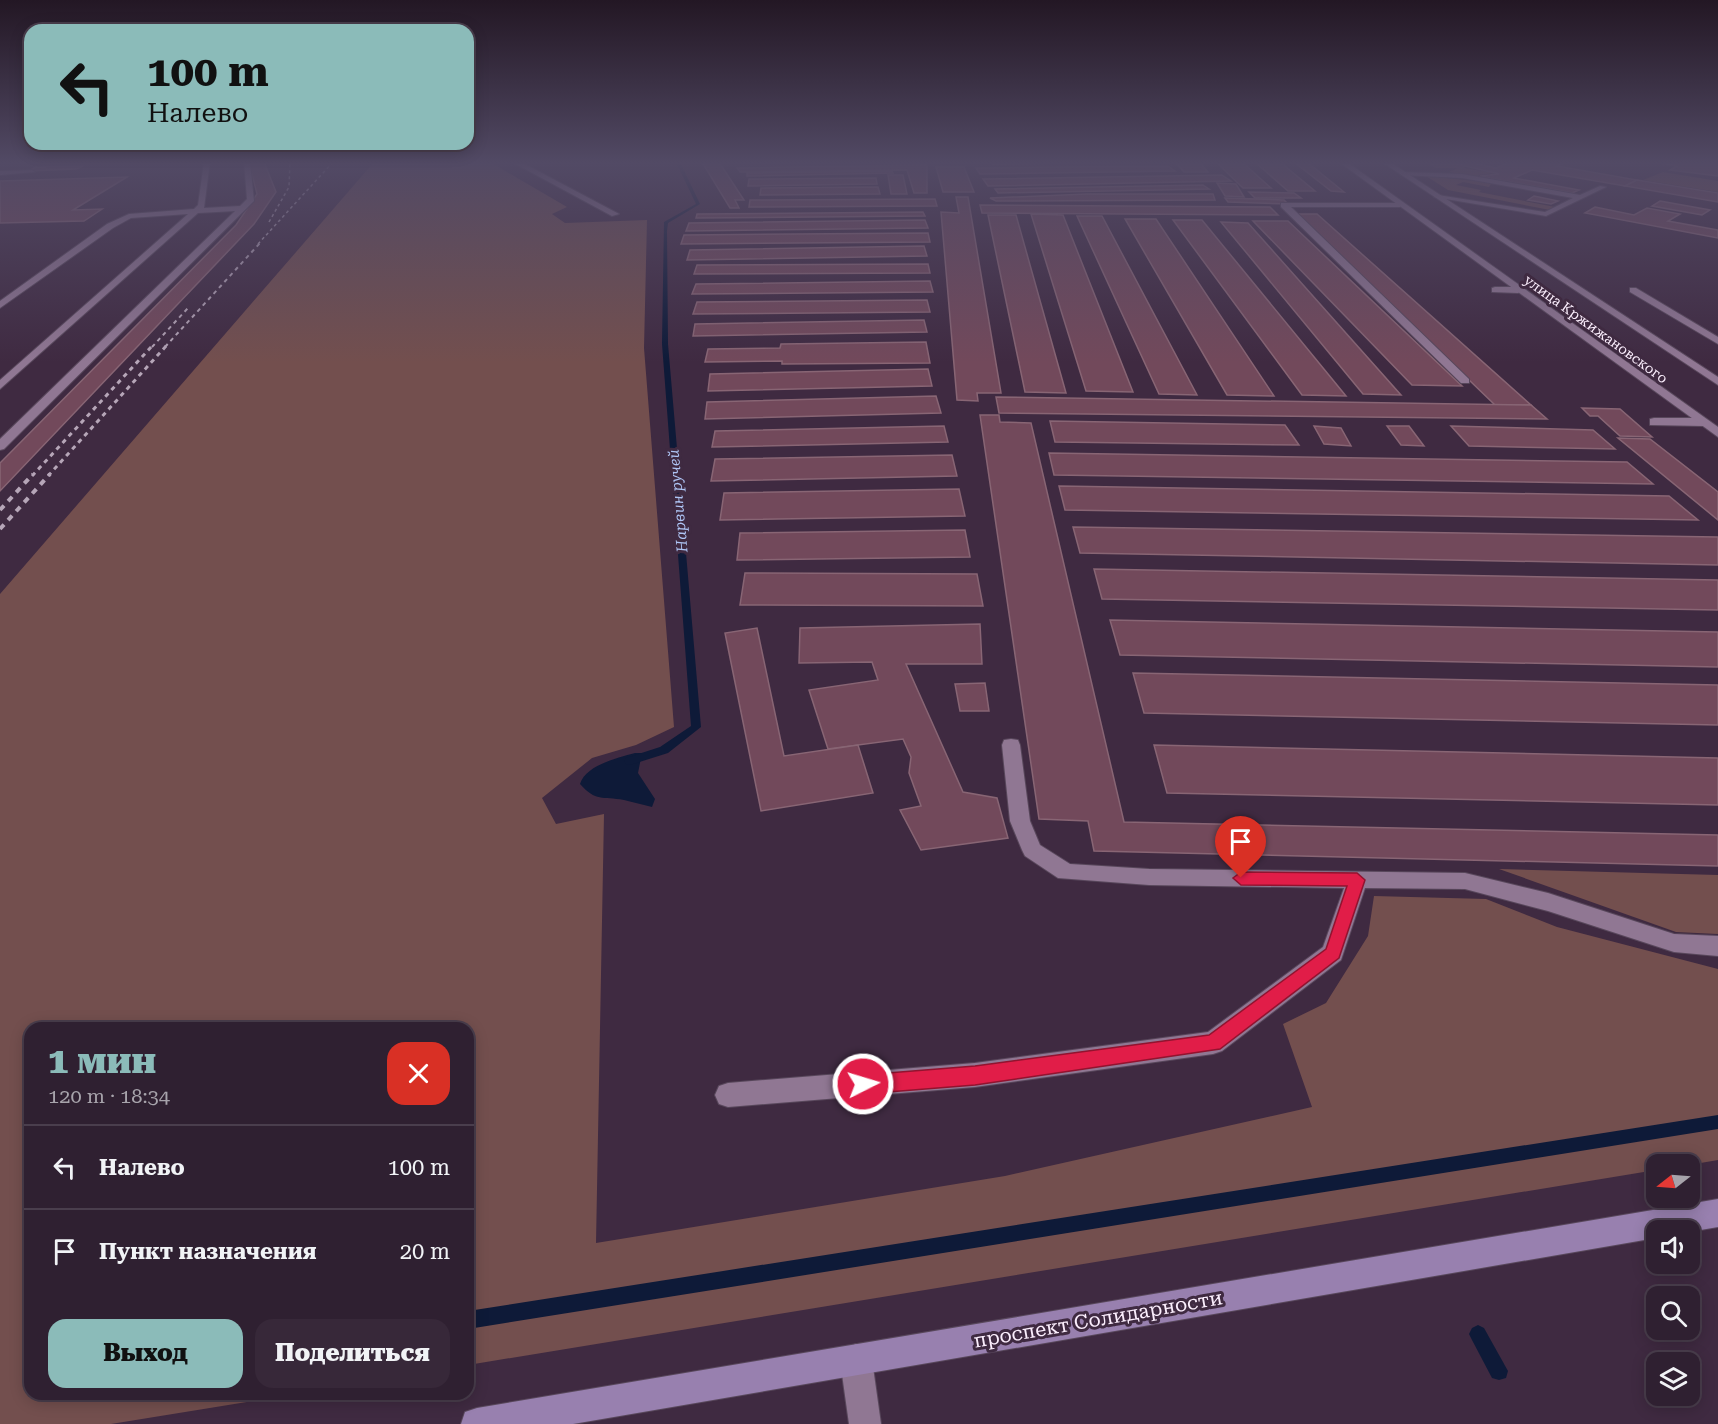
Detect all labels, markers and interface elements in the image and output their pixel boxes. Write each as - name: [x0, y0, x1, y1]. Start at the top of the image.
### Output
- text: 100 m: [147, 47, 269, 96]
- icon: left: [48, 48, 126, 126]
- text: Налево: [147, 97, 248, 129]
- street label: улица Кржижановского: [1521, 272, 1671, 386]
- water label: Нарвин ручей: [665, 449, 692, 554]
- pin: [1215, 816, 1266, 878]
- icon: arrive: [1224, 825, 1257, 858]
- text: 1 мин: [48, 1040, 156, 1082]
- button: close: [387, 1042, 450, 1105]
- position arrow: [831, 1052, 895, 1116]
- text: 120 m · 18:34: [48, 1084, 170, 1108]
- icon: left: [48, 1151, 81, 1184]
- north arrow: [1646, 1154, 1700, 1208]
- map controls: [1646, 1154, 1700, 1406]
- text: Налево: [99, 1155, 185, 1180]
- text: 100 m: [387, 1155, 450, 1180]
- button: sound: [1646, 1220, 1700, 1274]
- icon: arrive: [48, 1235, 81, 1268]
- text: Пункт назначения: [99, 1239, 317, 1264]
- text: 20 m: [400, 1239, 450, 1264]
- street label: проспект Солидарности: [972, 1285, 1224, 1353]
- button: search: [1646, 1286, 1700, 1340]
- button: Выход: [48, 1319, 243, 1388]
- button: Поделиться: [255, 1319, 450, 1388]
- button: layers: [1646, 1352, 1700, 1406]

